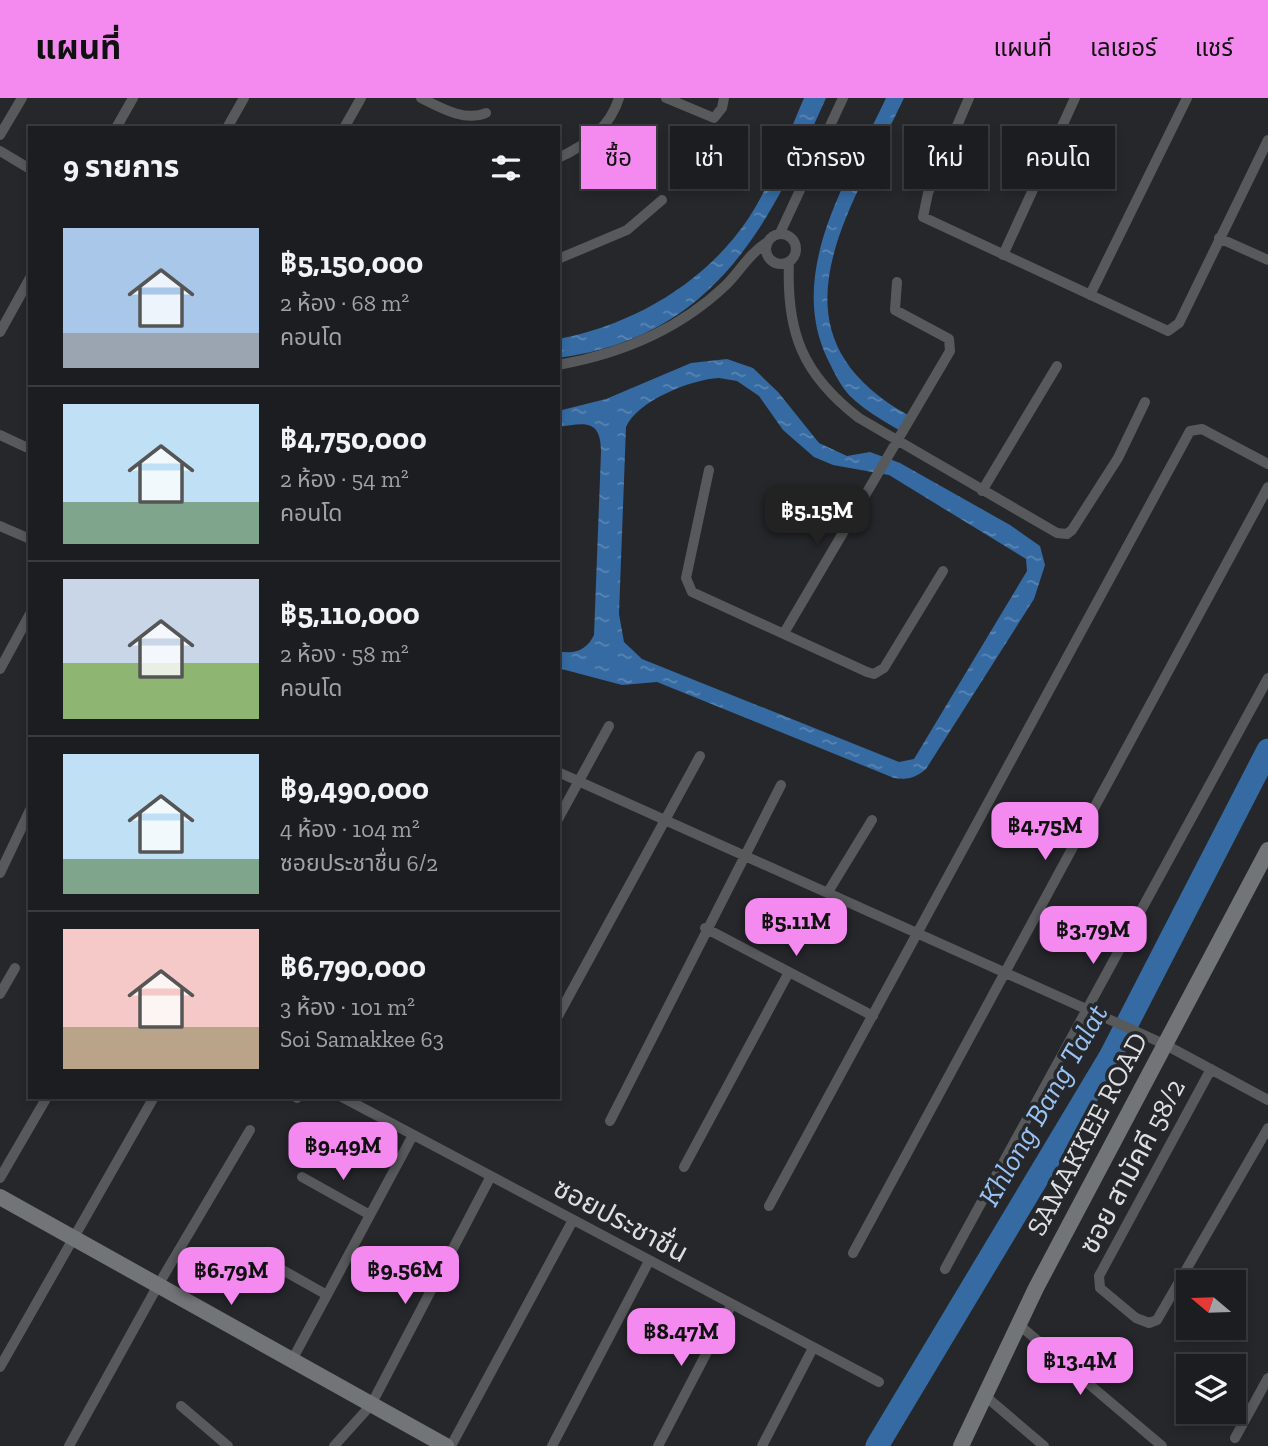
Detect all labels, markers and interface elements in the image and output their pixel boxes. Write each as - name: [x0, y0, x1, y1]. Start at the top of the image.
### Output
- text: แผนที่: [35, 28, 121, 67]
- text: แผนที่: [994, 33, 1052, 62]
- text: เลเยอร์: [1090, 33, 1157, 62]
- text: แชร์: [1195, 33, 1233, 62]
- chip: ซื้อ: [581, 126, 656, 189]
- chip: เช่า: [670, 126, 748, 189]
- chip: ตัวกรอง: [762, 126, 890, 189]
- chip: ใหม่: [904, 126, 988, 189]
- chip: คอนโด: [1002, 126, 1115, 189]
- text: 9 รายการ: [63, 149, 179, 185]
- icon: filters: [487, 149, 525, 187]
- text: ฿5,150,000: [280, 245, 423, 281]
- icon: home: [119, 256, 203, 340]
- text: 2 ห้อง · 68 m²: [280, 289, 409, 317]
- text: คอนโด: [280, 323, 342, 351]
- text: ฿4,750,000: [280, 421, 427, 457]
- icon: home: [119, 432, 203, 516]
- text: 2 ห้อง · 54 m²: [280, 465, 409, 493]
- pin: ฿5.15M: [760, 488, 874, 547]
- text: ฿5.15M: [781, 496, 853, 524]
- text: คอนโด: [280, 499, 342, 527]
- text: ฿5,110,000: [280, 596, 420, 632]
- icon: home: [119, 607, 203, 691]
- text: 2 ห้อง · 58 m²: [280, 640, 409, 668]
- text: คอนโด: [280, 674, 342, 702]
- text: ฿9,490,000: [280, 771, 429, 807]
- icon: home: [119, 782, 203, 866]
- pin: ฿4.75M: [988, 802, 1102, 862]
- text: ฿4.75M: [1007, 811, 1083, 839]
- text: 4 ห้อง · 104 m²: [280, 815, 420, 843]
- text: ซอยประชาชื่น 6/2: [280, 849, 438, 877]
- pin: ฿5.11M: [739, 898, 853, 958]
- pin: ฿3.79M: [1036, 906, 1150, 966]
- text: ฿5.11M: [761, 907, 831, 935]
- text: ฿3.79M: [1056, 915, 1130, 943]
- text: ฿6,790,000: [280, 949, 426, 985]
- icon: home: [119, 957, 203, 1041]
- text: 3 ห้อง · 101 m²: [280, 993, 415, 1021]
- water label: Khlong Bang Talat: [971, 998, 1115, 1212]
- text: Soi Samakkee 63: [280, 1025, 444, 1053]
- street label: SAMAKKEE ROAD: [1020, 1027, 1154, 1241]
- street label: ซอย สามัคคี 58/2: [1072, 1073, 1192, 1259]
- pin: ฿9.49M: [286, 1122, 400, 1182]
- text: ฿9.49M: [304, 1131, 382, 1159]
- street label: ซอยประชาชื่น: [548, 1168, 695, 1269]
- pin: ฿9.56M: [348, 1246, 462, 1306]
- pin: ฿6.79M: [174, 1248, 288, 1307]
- text: ฿9.56M: [367, 1255, 443, 1283]
- text: ฿6.79M: [194, 1256, 268, 1284]
- north arrow: [1176, 1270, 1246, 1340]
- map controls: [1176, 1270, 1246, 1424]
- pin: ฿8.47M: [624, 1308, 738, 1368]
- text: ฿8.47M: [643, 1317, 719, 1345]
- pin: ฿13.4M: [1023, 1338, 1137, 1397]
- text: ฿13.4M: [1043, 1346, 1117, 1374]
- button: layers: [1176, 1354, 1246, 1424]

